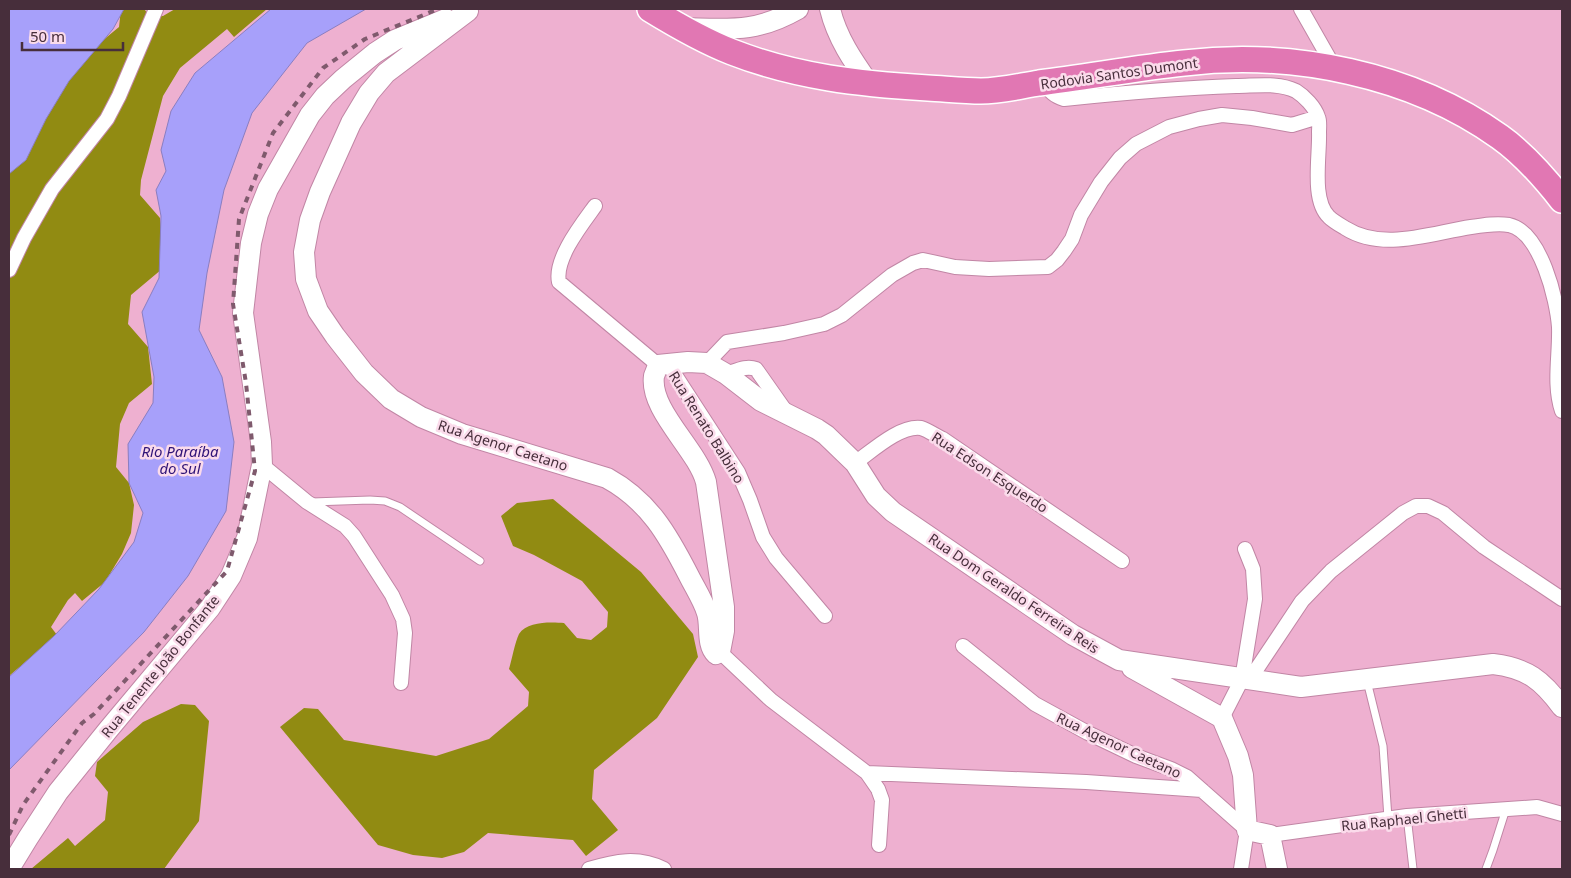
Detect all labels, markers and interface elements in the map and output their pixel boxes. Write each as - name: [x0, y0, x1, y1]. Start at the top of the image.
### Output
- scale bar: [22, 20, 124, 52]
- text: 50 m: [30, 26, 65, 46]
- street label: Rodovia Santos Dumont: [1039, 53, 1199, 93]
- street label: Rua Renato Balbino: [665, 367, 749, 487]
- street label: Rua Agenor Caetano: [436, 415, 570, 475]
- street label: Rua Edson Esquerdo: [928, 427, 1052, 517]
- water label: Rio Paraíba do Sul: [141, 441, 219, 478]
- street label: Rua Dom Geraldo Ferreira Reis: [925, 529, 1103, 657]
- street label: Rua Tenente João Bonfante: [97, 591, 223, 741]
- street label: Rua Agenor Caetano: [1054, 708, 1184, 782]
- street label: Rua Raphael Ghetti: [1340, 803, 1468, 835]

